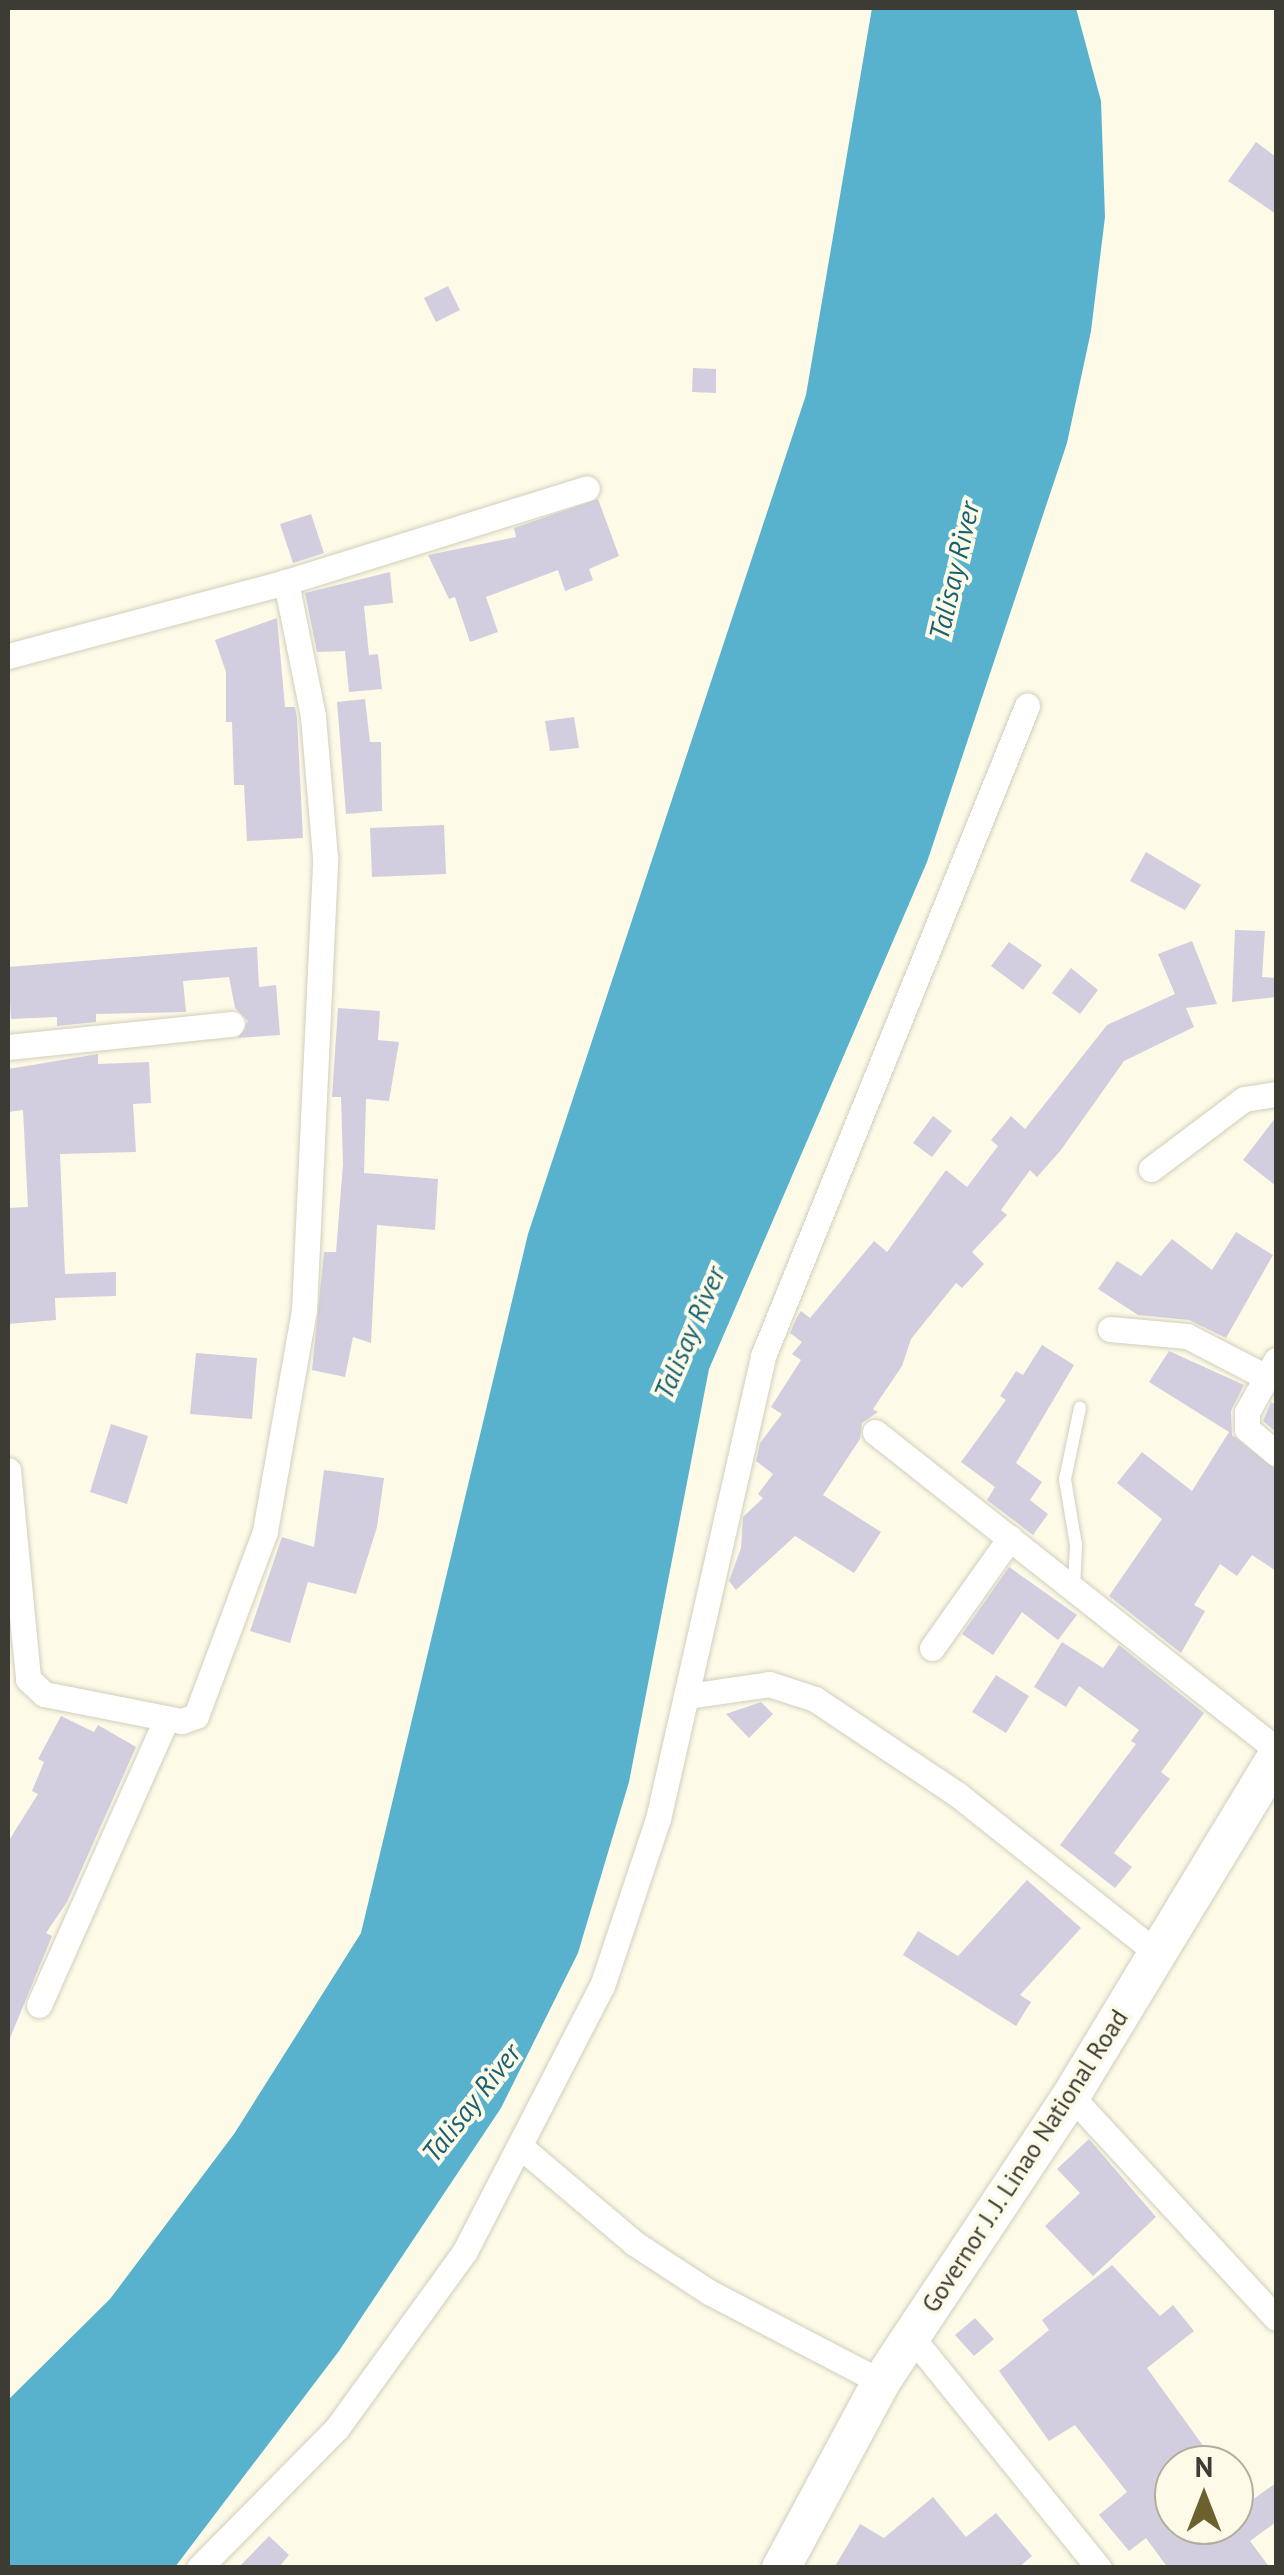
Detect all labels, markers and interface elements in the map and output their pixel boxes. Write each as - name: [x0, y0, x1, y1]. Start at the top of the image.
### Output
- water label: Talisay River: [922, 498, 986, 644]
- water label: Talisay River: [646, 1261, 732, 1405]
- street label: Governor J. J. Linao National Road: [915, 2002, 1135, 2320]
- water label: Talisay River: [414, 2037, 528, 2169]
- north arrow: [1154, 2445, 1254, 2545]
- text: N: [1195, 2448, 1213, 2485]

